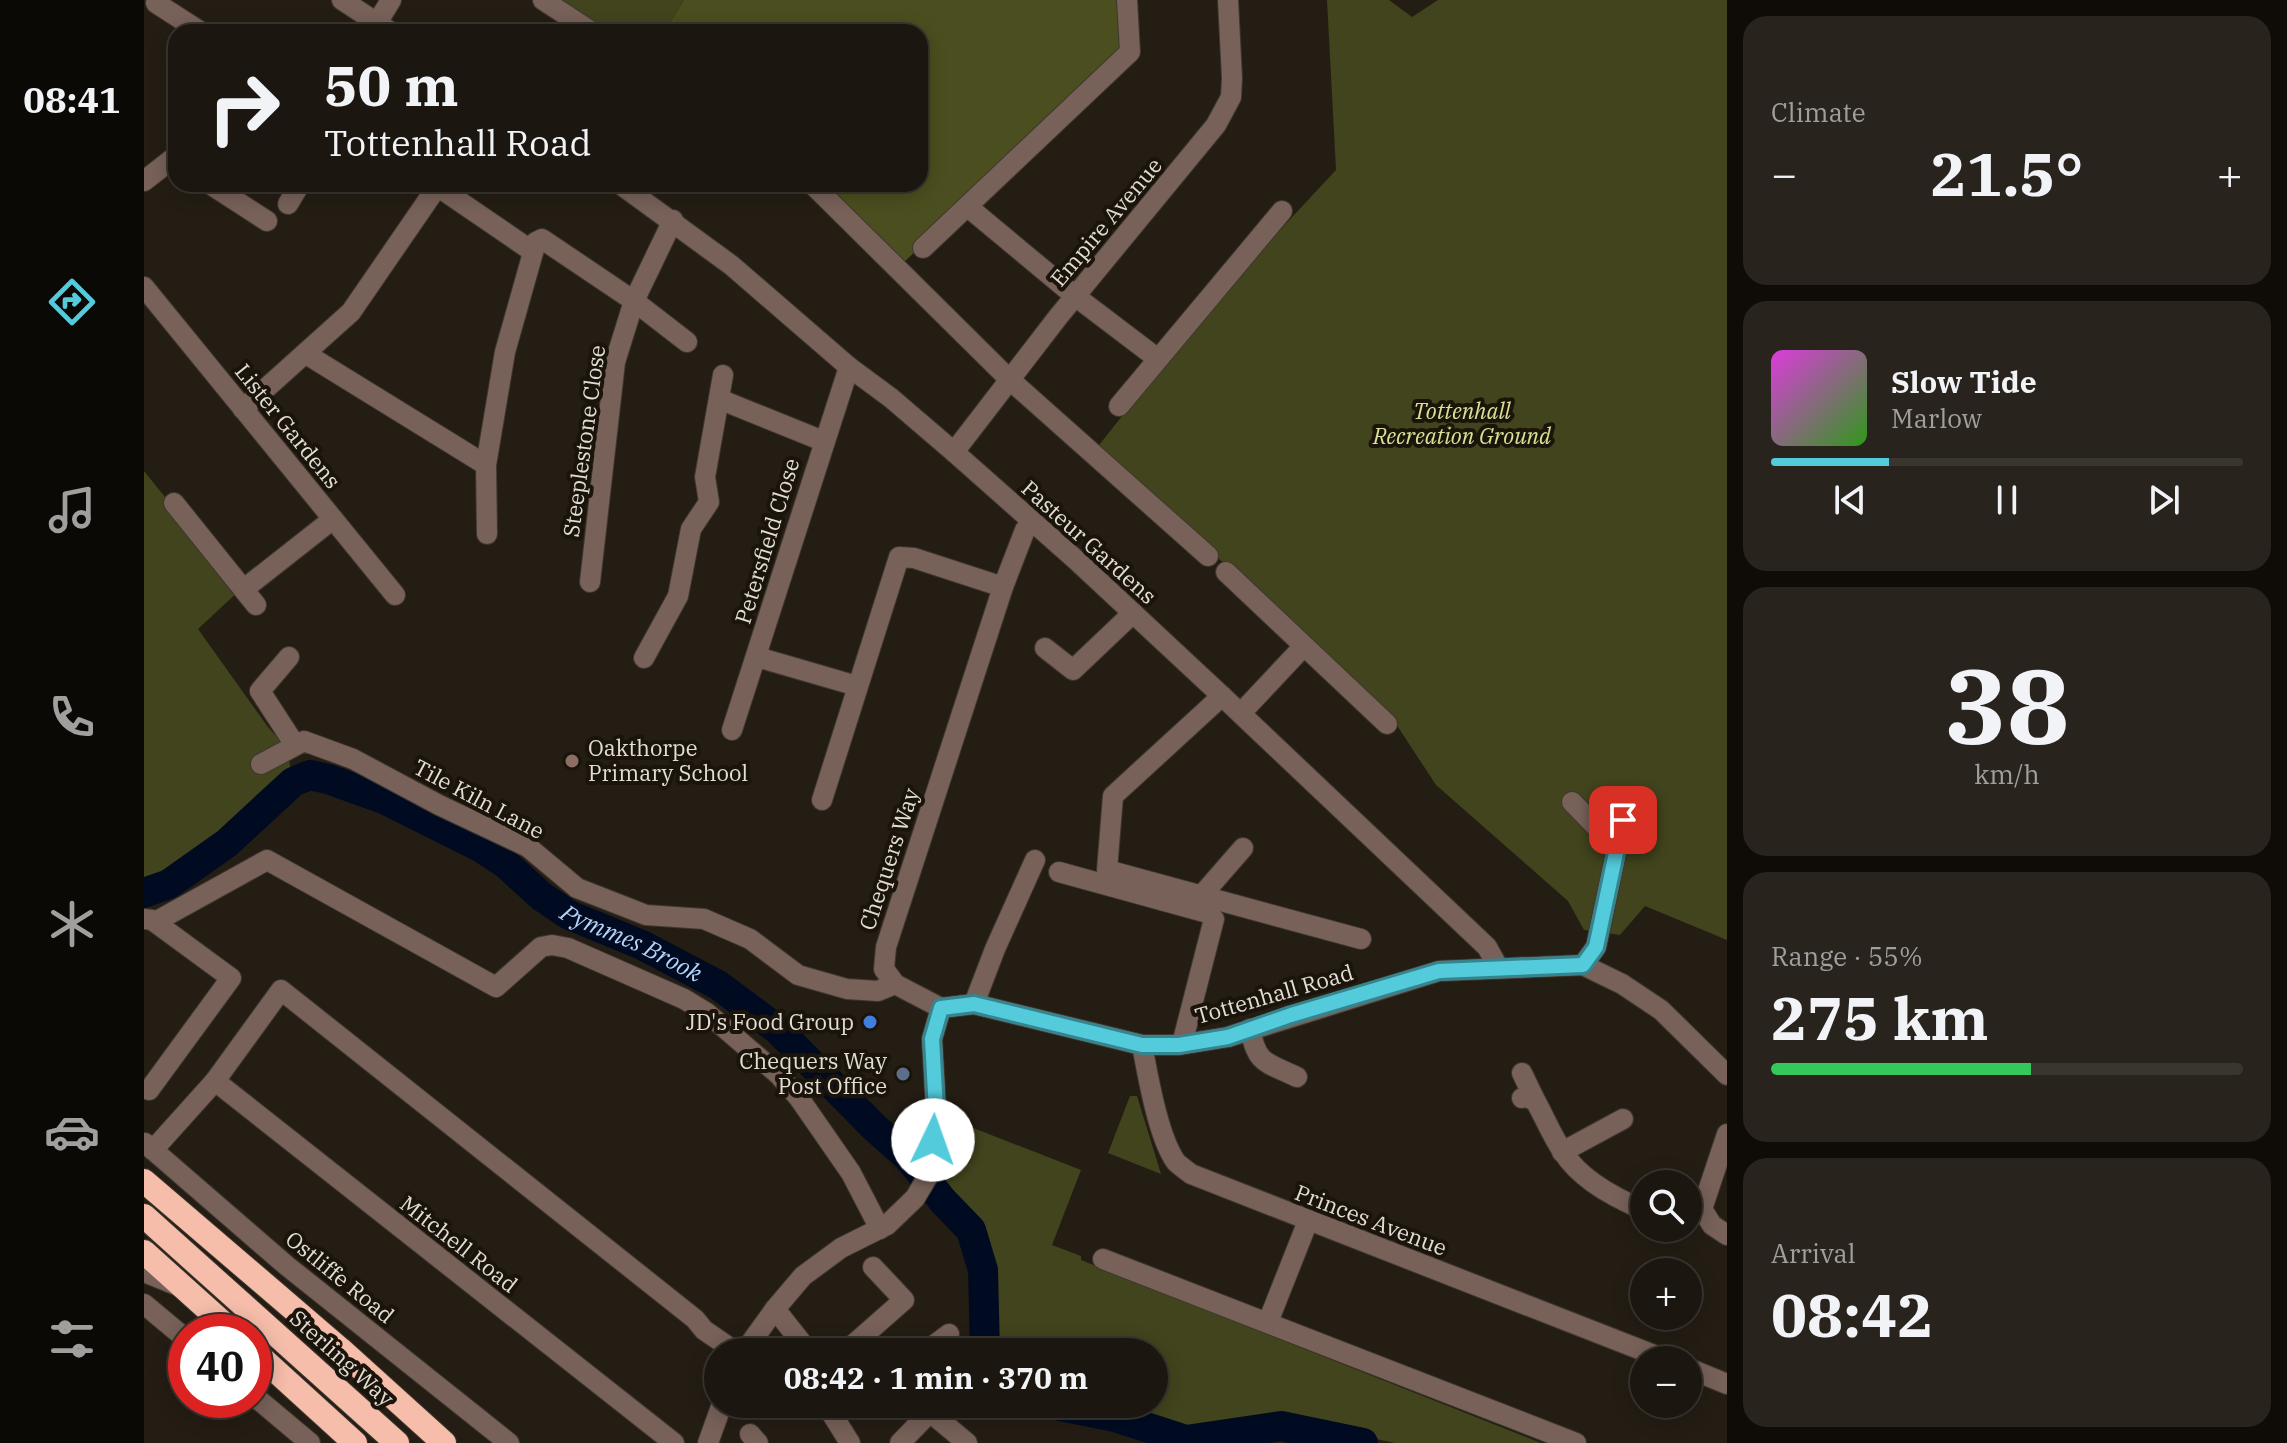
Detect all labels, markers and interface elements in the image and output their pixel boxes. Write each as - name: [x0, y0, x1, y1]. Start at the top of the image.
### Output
- text: 50 m: [324, 49, 459, 121]
- icon: right: [192, 56, 296, 160]
- text: 08:41: [23, 76, 121, 123]
- text: Climate: [1771, 95, 1866, 129]
- text: Tottenhall Road: [324, 119, 591, 166]
- text: 21.5°: [1930, 134, 2084, 213]
- text: −: [1771, 145, 1797, 202]
- text: +: [2217, 145, 2243, 202]
- street label: Empire Avenue: [1043, 151, 1168, 292]
- icon: directions: [44, 274, 100, 330]
- street label: Steeplestone Close: [556, 343, 611, 539]
- street label: Lister Gardens: [229, 357, 348, 494]
- text: Slow Tide: [1891, 362, 2037, 401]
- park label: Tottenhall Recreation Ground: [1372, 396, 1552, 450]
- text: Marlow: [1891, 401, 1982, 435]
- street label: Petersfield Close: [728, 455, 805, 627]
- street label: Pasteur Gardens: [1016, 473, 1163, 610]
- icon: previous: [1828, 478, 1872, 522]
- icon: pause: [1985, 478, 2029, 522]
- icon: next: [2142, 478, 2186, 522]
- icon: music: [44, 482, 100, 538]
- text: 38: [1945, 637, 2069, 773]
- icon: phone: [44, 689, 100, 745]
- place label: Oakthorpe Primary School: [588, 733, 748, 787]
- street label: Tile Kiln Lane: [409, 752, 550, 845]
- marker: Oakthorpe Primary School: [563, 752, 581, 770]
- text: km/h: [1974, 757, 2040, 791]
- street label: Chequers Way: [852, 784, 925, 934]
- pin: [1589, 786, 1657, 854]
- icon: arrive: [1601, 798, 1645, 842]
- icon: climate: [44, 896, 100, 952]
- water label: Pymmes Brook: [553, 896, 708, 989]
- text: Range · 55%: [1771, 939, 1923, 973]
- street label: Tottenhall Road: [1191, 957, 1356, 1030]
- text: 275 km: [1771, 978, 1989, 1057]
- place label: JD's Food Group: [686, 1007, 854, 1036]
- marker: JD's Food Group: [861, 1013, 879, 1031]
- place label: Chequers Way Post Office: [739, 1046, 887, 1100]
- marker: Chequers Way Post Office: [894, 1065, 912, 1083]
- position arrow: [891, 1098, 975, 1182]
- icon: car: [44, 1104, 100, 1160]
- map controls: [1630, 1170, 1702, 1418]
- button: search: [1630, 1170, 1702, 1242]
- street label: Princes Avenue: [1291, 1177, 1451, 1262]
- street label: Mitchell Road: [395, 1189, 524, 1299]
- street label: Ostliffe Road: [280, 1224, 401, 1329]
- text: Arrival: [1771, 1236, 1856, 1270]
- button: +: [1630, 1258, 1702, 1330]
- text: 08:42: [1771, 1275, 1933, 1354]
- street label: Sterling Way: [284, 1303, 401, 1412]
- icon: filters: [44, 1311, 100, 1367]
- speed limit sign: 40: [168, 1314, 272, 1418]
- button: −: [1630, 1346, 1702, 1418]
- text: 08:42 · 1 min · 370 m: [784, 1358, 1088, 1397]

